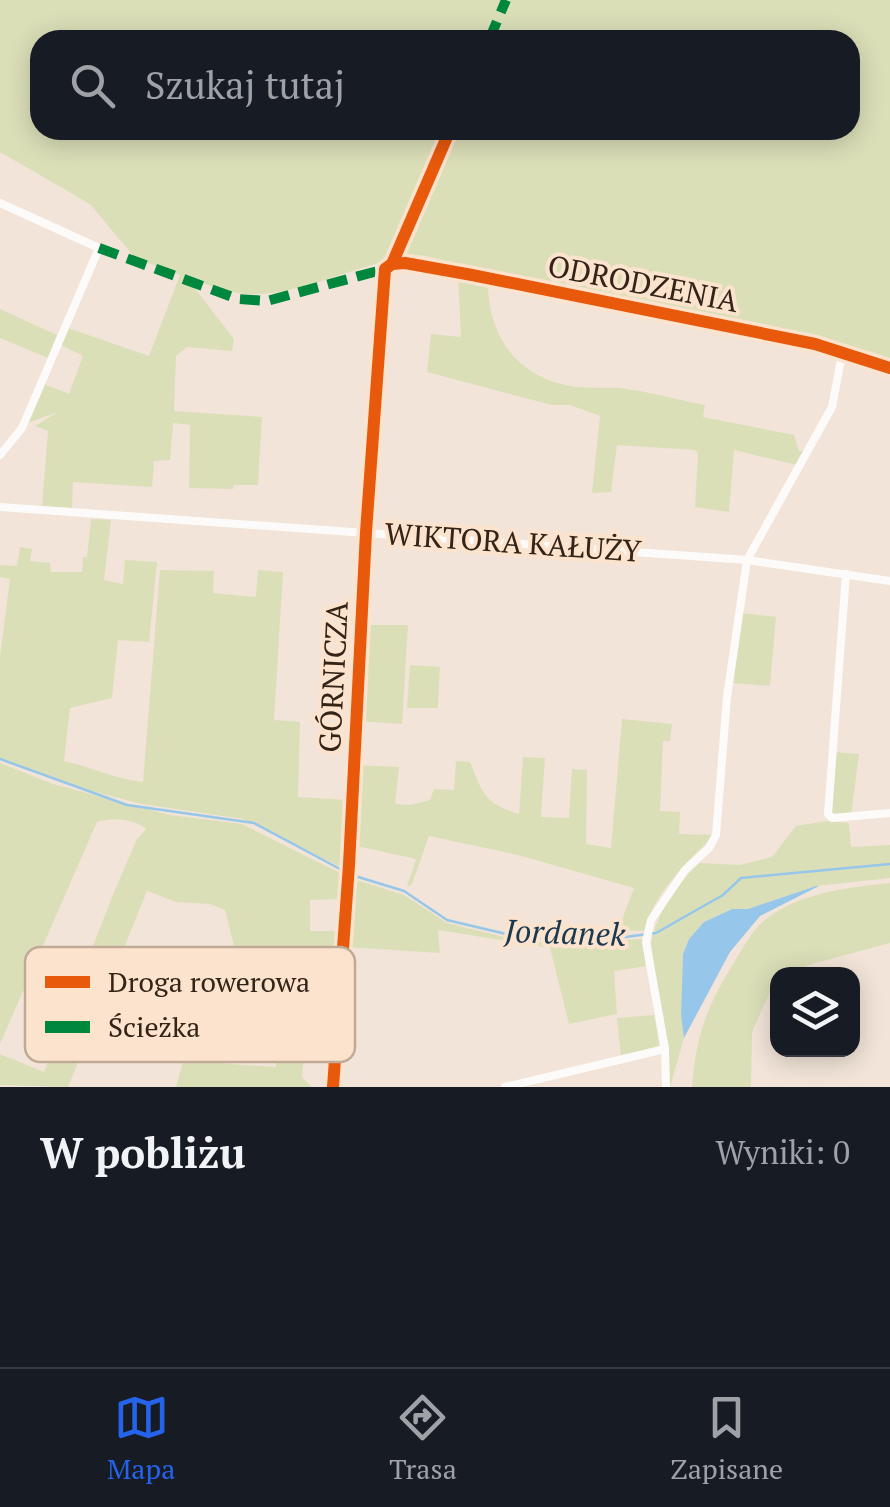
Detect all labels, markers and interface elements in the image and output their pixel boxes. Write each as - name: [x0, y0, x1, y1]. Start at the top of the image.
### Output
- search box: [30, 30, 860, 140]
- icon: search: [65, 58, 120, 113]
- text: Szukaj tutaj: [145, 60, 345, 110]
- street label: ODRODZENIA: [545, 245, 742, 321]
- street label: WIKTORA KAŁUŻY: [383, 513, 643, 571]
- street label: GÓRNICZA: [309, 600, 357, 754]
- water label: Jordanek: [502, 909, 627, 955]
- legend: [25, 947, 355, 1062]
- text: Droga rowerowa: [108, 963, 310, 1000]
- map controls: [770, 967, 860, 1057]
- button: layers: [770, 967, 860, 1057]
- text: Ścieżka: [108, 1008, 201, 1045]
- text: W pobliżu: [40, 1124, 246, 1180]
- text: Wyniki: 0: [716, 1131, 850, 1173]
- tab: Mapa: [107, 1390, 175, 1487]
- tab: Trasa: [389, 1390, 457, 1487]
- tab: Zapisane: [671, 1390, 783, 1487]

